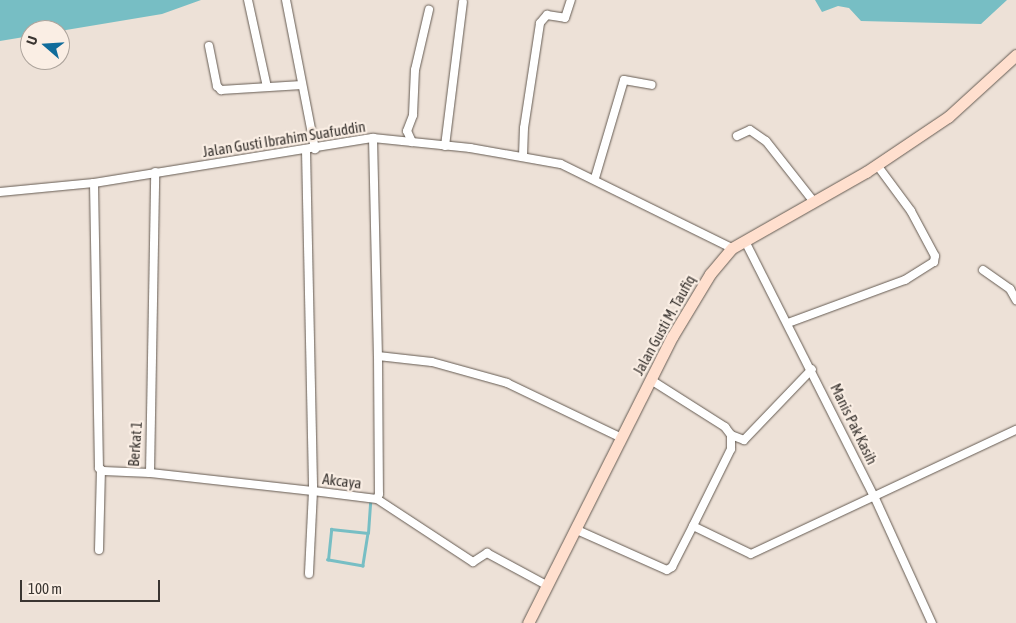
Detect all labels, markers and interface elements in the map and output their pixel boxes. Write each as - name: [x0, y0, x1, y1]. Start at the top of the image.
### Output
- north arrow: [20, 20, 70, 70]
- text: U: [23, 34, 41, 47]
- street label: Jalan Gusti Ibrahim Suafuddin: [201, 117, 367, 161]
- street label: Jalan Gusti M. Taufiq: [629, 272, 699, 378]
- street label: Manis Pak Kasih: [827, 381, 881, 467]
- street label: Berkat 1: [124, 421, 146, 467]
- street label: Akcaya: [321, 470, 363, 492]
- scale bar: [22, 570, 162, 602]
- text: 100 m: [28, 580, 62, 597]

